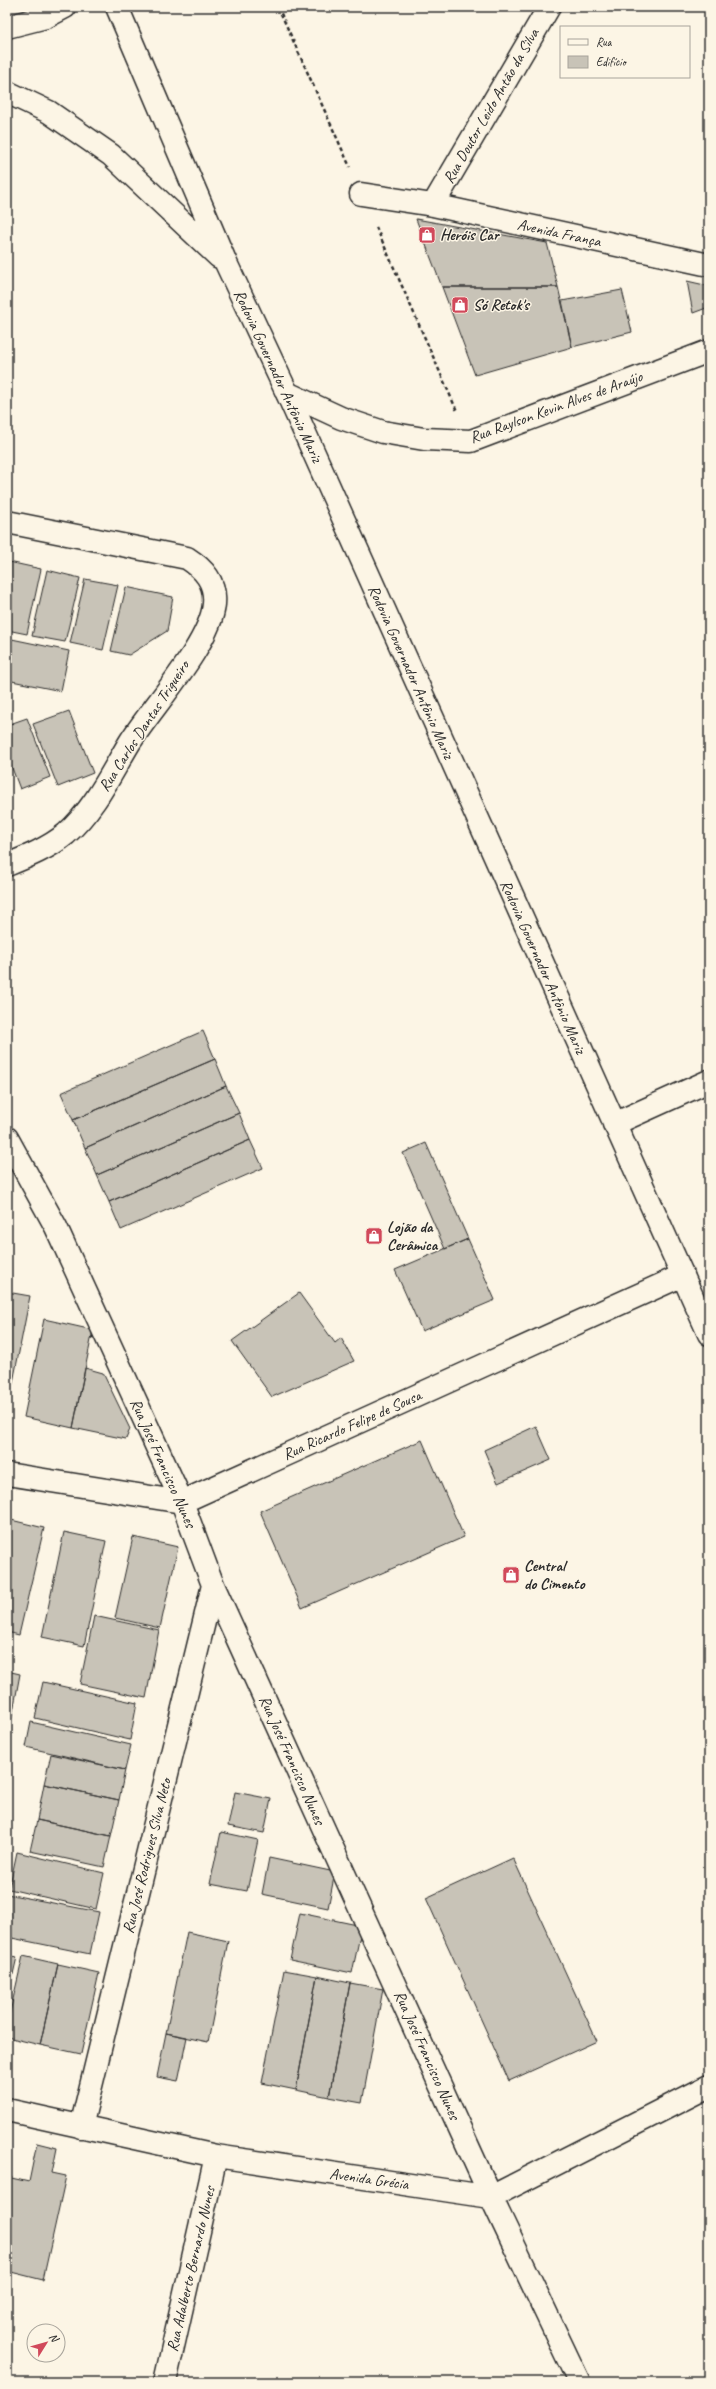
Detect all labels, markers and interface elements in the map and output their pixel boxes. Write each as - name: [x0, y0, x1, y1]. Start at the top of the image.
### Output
- street label: Rua Doutor Leido Antão da Silva: [438, 24, 544, 187]
- legend: [560, 26, 690, 78]
- text: Rua: [596, 34, 613, 50]
- text: Edifício: [596, 54, 628, 70]
- street label: Avenida França: [515, 214, 604, 252]
- shop icon: Heróis Car: [417, 225, 437, 245]
- place label: Heróis Car: [440, 225, 501, 245]
- street label: Rodovia Governador Antônio Mariz: [229, 286, 327, 466]
- shop icon: Só Retok's: [450, 295, 470, 315]
- place label: Só Retok's: [473, 295, 530, 315]
- street label: Rua Raylson Kevin Alves de Araújo: [467, 366, 646, 448]
- street label: Rodovia Governador Antônio Mariz: [364, 582, 459, 763]
- street label: Rua Carlos Dantas Trigueiro: [94, 655, 195, 795]
- street label: Rodovia Governador Antônio Mariz: [496, 877, 591, 1058]
- place label: Lojão da Cerâmica: [387, 1217, 439, 1255]
- shop icon: Lojão da Cerâmica: [364, 1226, 384, 1246]
- street label: Rua Ricardo Felipe de Sousa: [280, 1385, 426, 1465]
- street label: Rua José Francisco Nunes: [126, 1395, 201, 1532]
- place label: Central do Cimento: [524, 1556, 586, 1594]
- shop icon: Central do Cimento: [501, 1565, 521, 1585]
- street label: Rua José Francisco Nunes: [255, 1692, 330, 1829]
- street label: Rua José Rodrigues Silva Neto: [118, 1774, 177, 1936]
- street label: Rua José Francisco Nunes: [390, 1987, 465, 2124]
- street label: Avenida Grécia: [328, 2164, 411, 2195]
- street label: Rua Adalberto Bernardo Nunes: [162, 2183, 220, 2354]
- north arrow: [26, 2323, 66, 2363]
- text: N: [46, 2330, 63, 2346]

